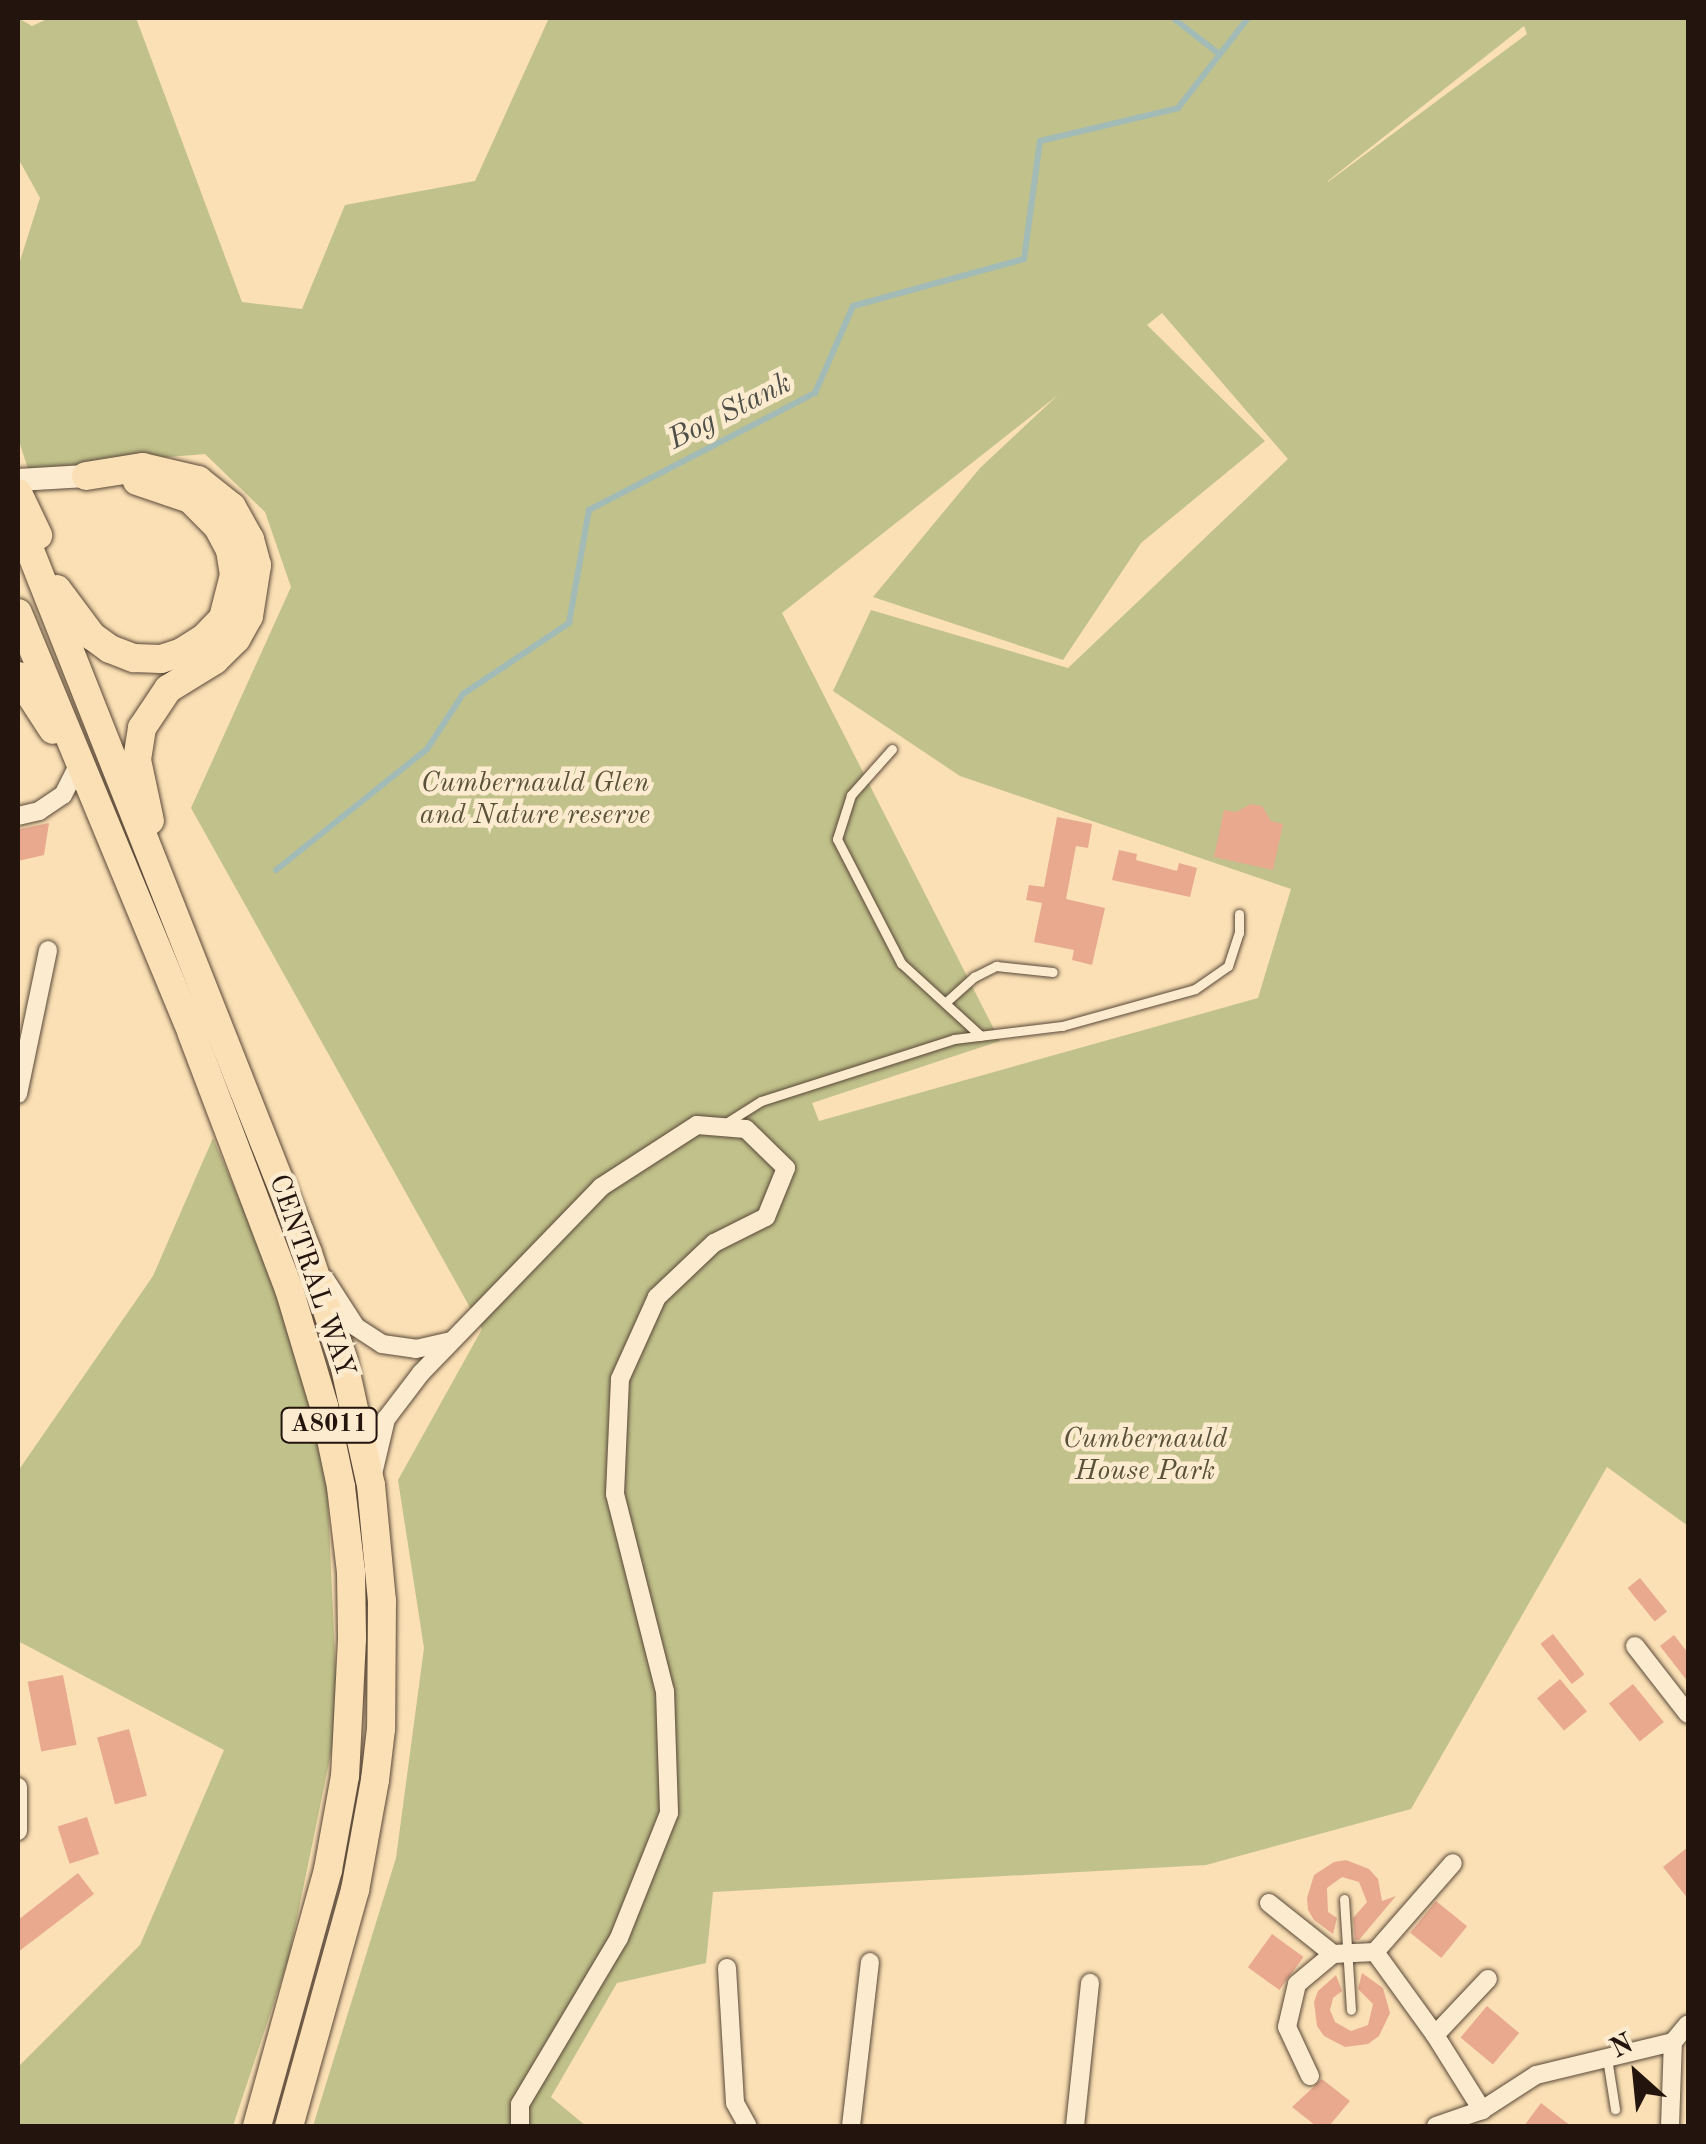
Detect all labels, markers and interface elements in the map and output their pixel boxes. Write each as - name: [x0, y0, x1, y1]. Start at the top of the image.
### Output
- water label: Bog Stank: [662, 366, 798, 458]
- park label: Cumbernauld Glen and Nature reserve: [420, 767, 650, 833]
- street label: CENTRAL WAY: [261, 1170, 361, 1382]
- road number: A8011: [279, 1405, 379, 1445]
- park label: Cumbernauld House Park: [1063, 1423, 1227, 1489]
- north arrow: [1586, 2024, 1686, 2124]
- text: N: [1606, 2030, 1638, 2065]

